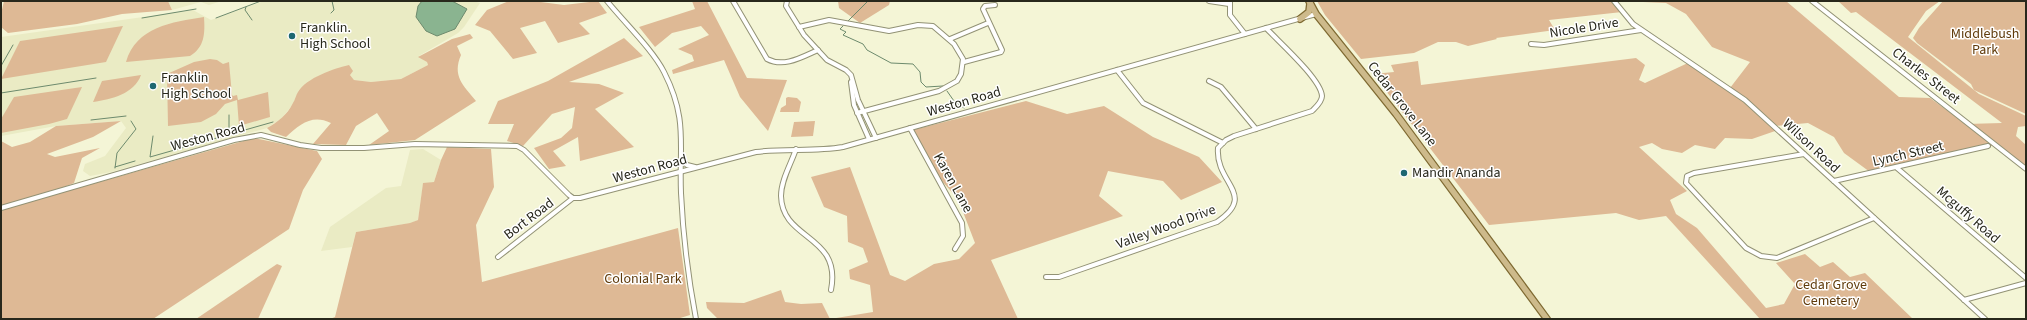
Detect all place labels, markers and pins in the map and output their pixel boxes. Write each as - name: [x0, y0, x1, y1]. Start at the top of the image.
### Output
- place label: Franklin. High School: [300, 18, 371, 54]
- marker: Franklin. High School: [287, 31, 297, 41]
- place label: Franklin High School: [161, 68, 232, 104]
- marker: Franklin High School: [148, 81, 158, 91]
- place label: Mandir Ananda: [1412, 163, 1501, 183]
- marker: Mandir Ananda: [1399, 168, 1409, 178]

